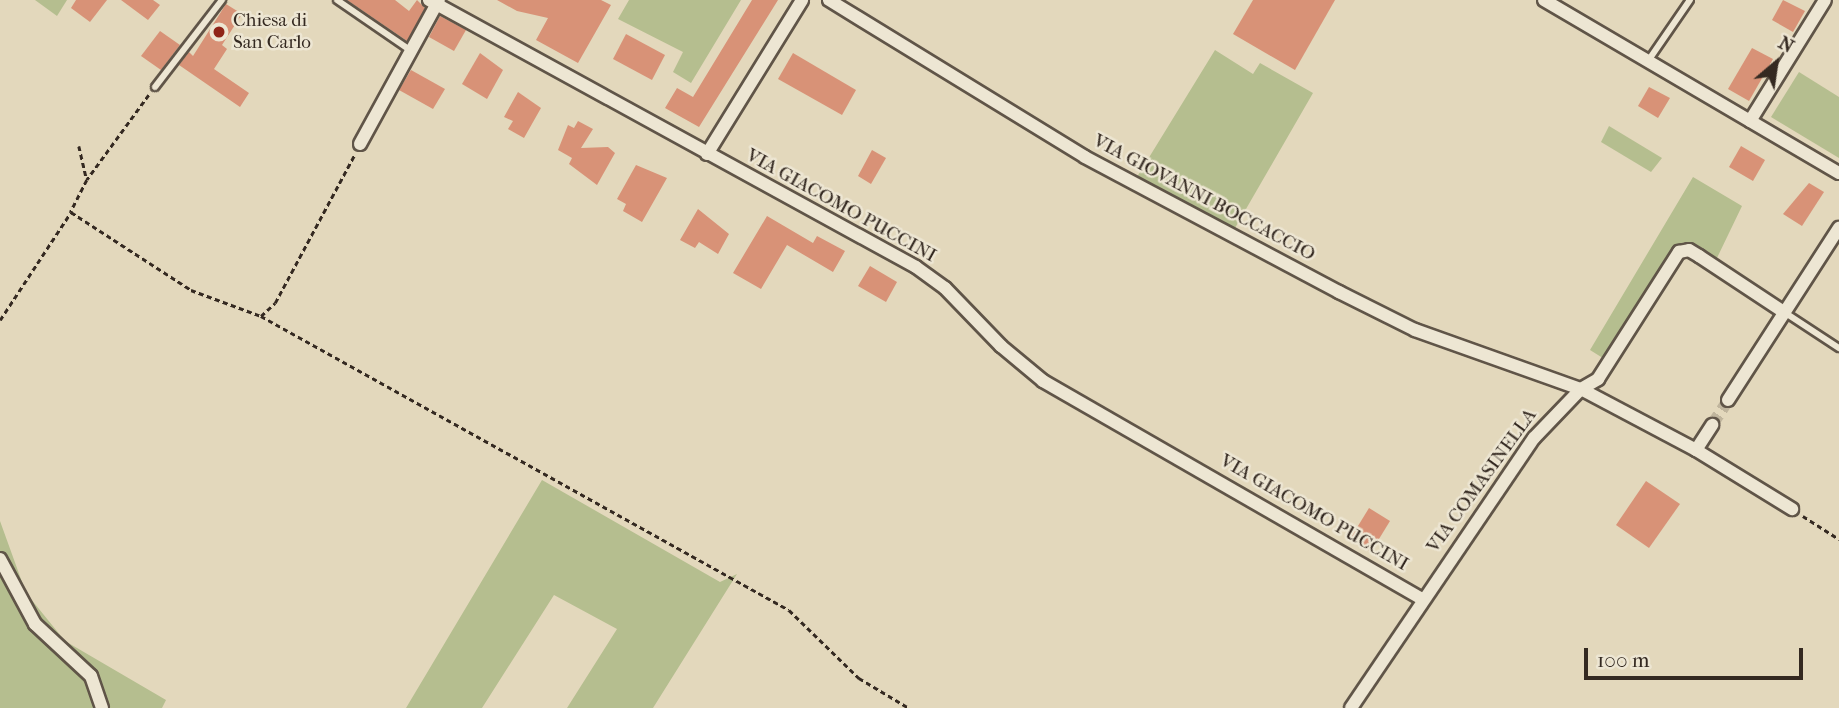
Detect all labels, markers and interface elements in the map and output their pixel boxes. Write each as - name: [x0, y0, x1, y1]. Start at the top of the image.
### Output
- place label: Chiesa di San Carlo: [233, 10, 311, 54]
- marker: Chiesa di San Carlo: [211, 24, 227, 40]
- north arrow: [1741, 28, 1811, 98]
- text: N: [1775, 32, 1798, 58]
- street label: VIA GIOVANNI BOCCACCIO: [1089, 130, 1319, 266]
- street label: VIA GIACOMO PUCCINI: [742, 144, 940, 268]
- street label: VIA COMASINELLA: [1422, 405, 1542, 557]
- street label: VIA GIACOMO PUCCINI: [1216, 450, 1412, 576]
- scale bar: [1587, 634, 1806, 678]
- text: 100 m: [1597, 648, 1650, 672]

